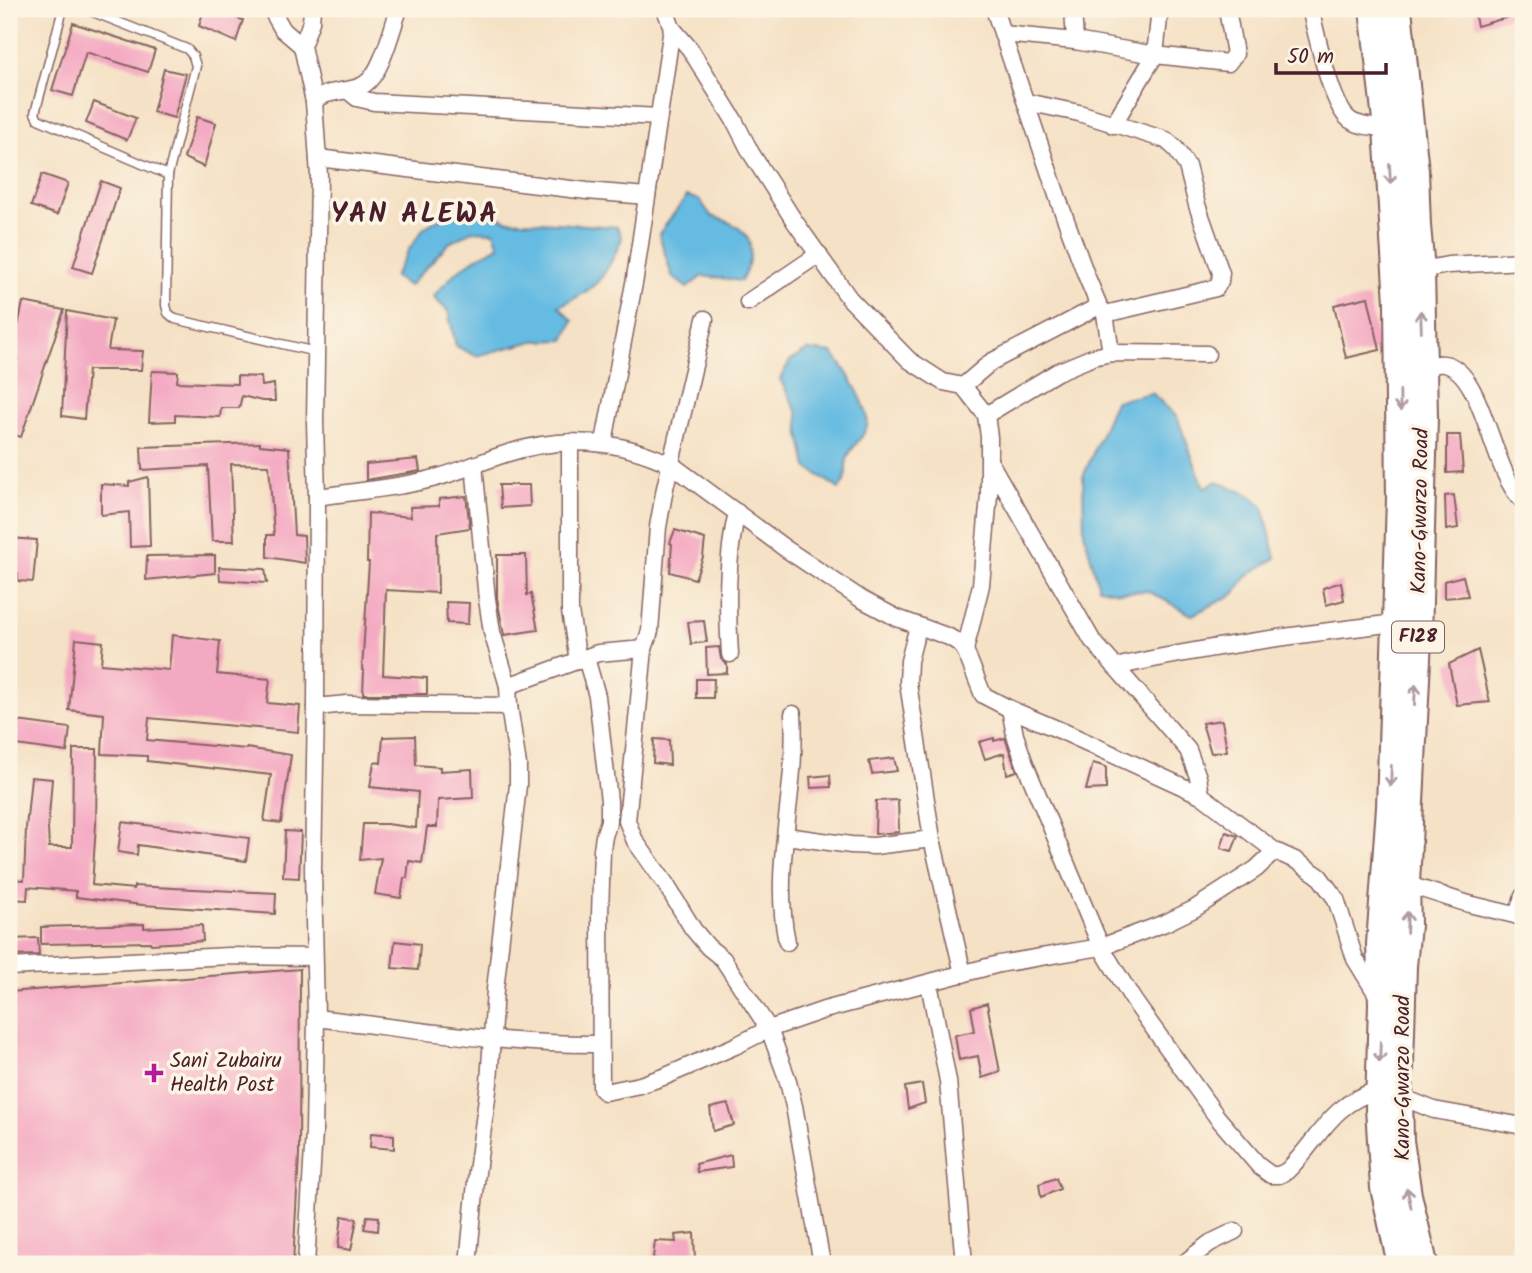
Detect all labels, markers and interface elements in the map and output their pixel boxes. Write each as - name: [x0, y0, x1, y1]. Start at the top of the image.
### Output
- scale bar: [1276, 32, 1387, 76]
- text: 50 m: [1287, 41, 1334, 74]
- one-way arrow: [1384, 162, 1397, 185]
- district label: YAN ALEWA: [331, 192, 499, 237]
- one-way arrow: [1414, 309, 1428, 332]
- one-way arrow: [1394, 390, 1407, 413]
- street label: Kano-Gwarzo Road: [1403, 427, 1439, 594]
- road number: F128: [1392, 622, 1444, 652]
- one-way arrow: [1409, 684, 1422, 707]
- one-way arrow: [1384, 764, 1397, 787]
- one-way arrow: [1400, 911, 1413, 934]
- street label: Kano-Gwarzo Road: [1387, 995, 1420, 1161]
- one-way arrow: [1373, 1040, 1387, 1063]
- place label: Sani Zubairu Health Post: [170, 1045, 282, 1102]
- marker: Sani Zubairu Health Post: [144, 1063, 164, 1083]
- one-way arrow: [1401, 1187, 1415, 1210]

